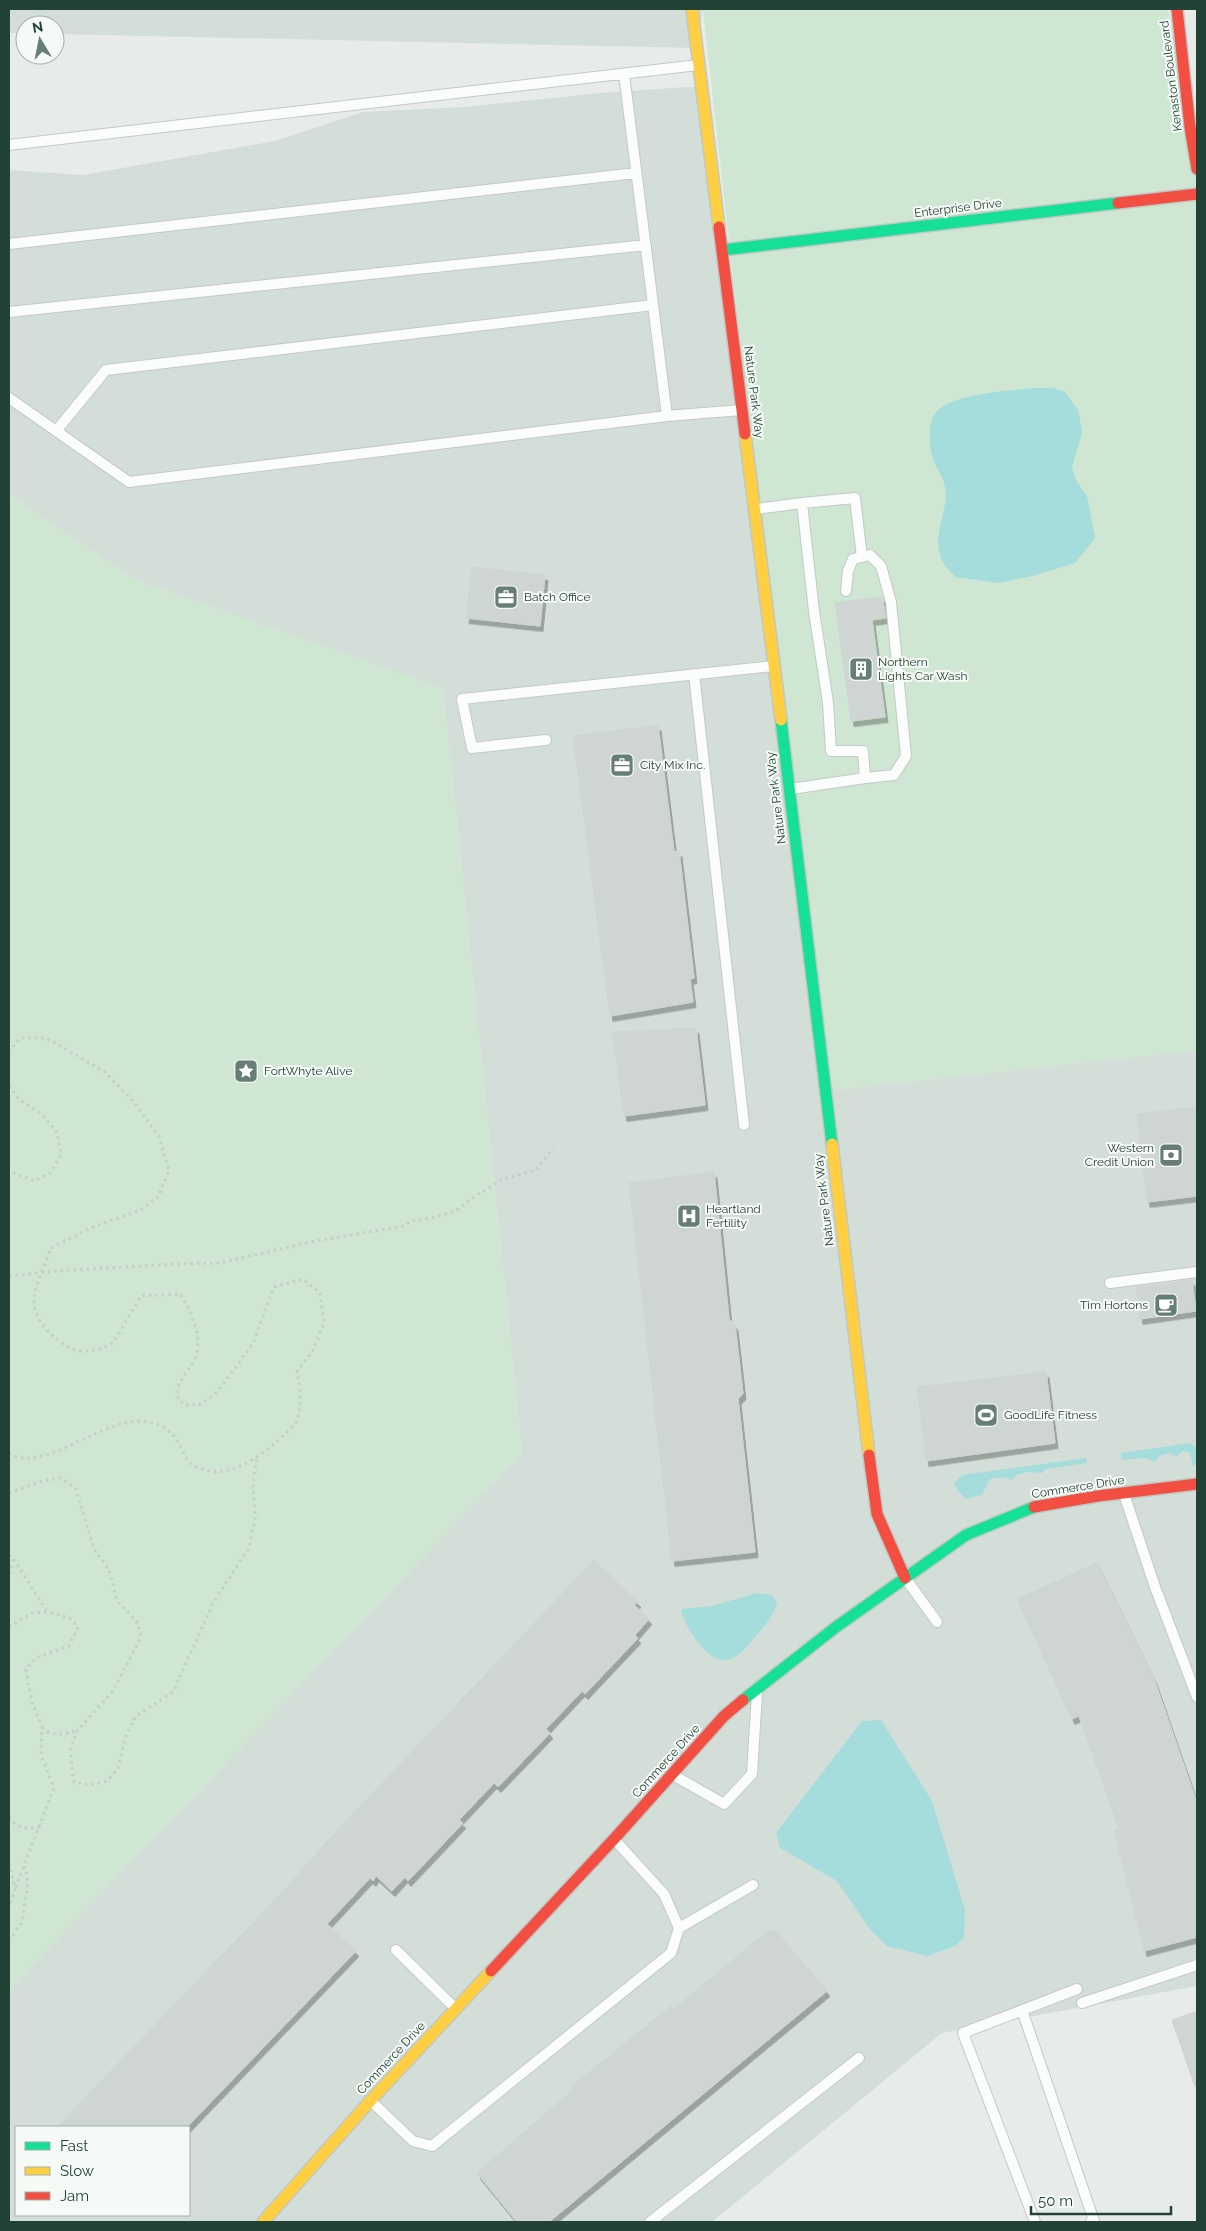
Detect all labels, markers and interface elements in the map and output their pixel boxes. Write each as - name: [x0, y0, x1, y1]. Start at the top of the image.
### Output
- north arrow: [15, 15, 65, 65]
- text: N: [31, 18, 44, 36]
- street label: Kenaston Boulevard: [1157, 20, 1185, 132]
- street label: Enterprise Drive: [913, 196, 1003, 220]
- street label: Nature Park Way: [741, 345, 767, 439]
- office icon: Batch Office: [493, 584, 519, 610]
- place label: Batch Office: [524, 590, 590, 604]
- place label: Northern Lights Car Wash: [878, 655, 967, 683]
- building icon: Northern Lights Car Wash: [848, 656, 874, 682]
- street label: Nature Park Way: [763, 751, 789, 845]
- office icon: City Mix Inc.: [609, 752, 635, 778]
- place label: City Mix Inc.: [640, 758, 705, 772]
- place icon: FortWhyte Alive: [233, 1058, 259, 1084]
- place label: FortWhyte Alive: [264, 1064, 352, 1078]
- place label: Western Credit Union: [1085, 1141, 1154, 1169]
- bank icon: Western Credit Union: [1158, 1142, 1184, 1168]
- street label: Nature Park Way: [811, 1153, 837, 1247]
- place label: Heartland Fertility: [706, 1202, 761, 1230]
- hospital icon: Heartland Fertility: [676, 1203, 702, 1229]
- cafe icon: Tim Hortons: [1153, 1292, 1179, 1318]
- place label: Tim Hortons: [1080, 1298, 1148, 1312]
- sports icon: GoodLife Fitness: [973, 1402, 999, 1428]
- place label: GoodLife Fitness: [1004, 1408, 1097, 1422]
- street label: Commerce Drive: [1031, 1473, 1125, 1501]
- street label: Commerce Drive: [629, 1721, 703, 1801]
- street label: Commerce Drive: [354, 2019, 428, 2097]
- legend: [15, 2126, 190, 2216]
- text: Fast: [60, 2137, 88, 2155]
- text: Slow: [60, 2162, 94, 2180]
- scale bar: [1031, 2184, 1171, 2216]
- text: Jam: [60, 2187, 89, 2205]
- text: 50 m: [1038, 2192, 1073, 2210]

